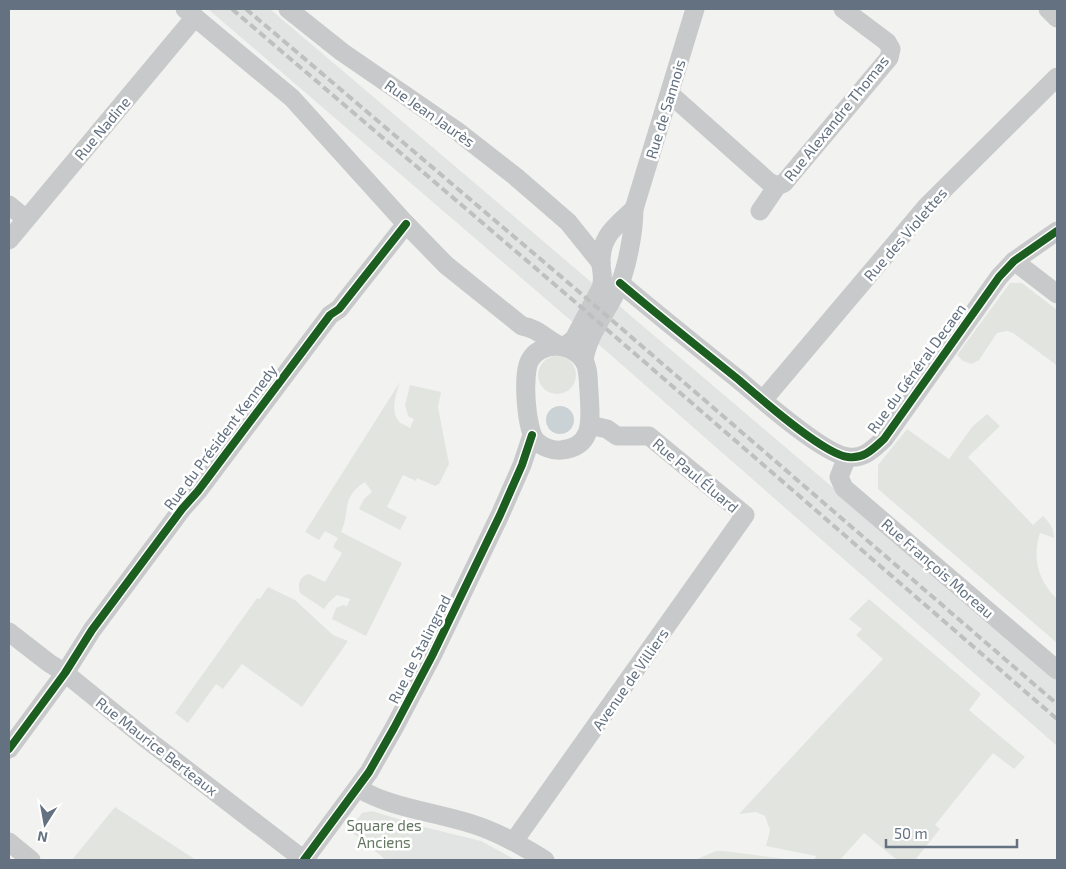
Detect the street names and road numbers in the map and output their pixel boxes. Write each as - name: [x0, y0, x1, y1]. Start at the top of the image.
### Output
- street label: Rue Alexandre Thomas: [780, 52, 892, 184]
- street label: Rue de Sannois: [641, 57, 689, 161]
- street label: Rue Jean Jaurès: [382, 75, 478, 151]
- street label: Rue Nadine: [70, 93, 134, 163]
- street label: Rue des Violettes: [860, 184, 950, 284]
- street label: Rue du Général Decaen: [863, 300, 969, 436]
- street label: Rue du Président Kennedy: [160, 361, 280, 513]
- street label: Rue Paul Éluard: [649, 434, 743, 516]
- street label: Rue François Moreau: [878, 514, 998, 622]
- street label: Rue de Stalingrad: [384, 592, 454, 706]
- street label: Avenue de Villiers: [588, 625, 672, 733]
- street label: Rue Maurice Berteaux: [93, 693, 221, 799]

